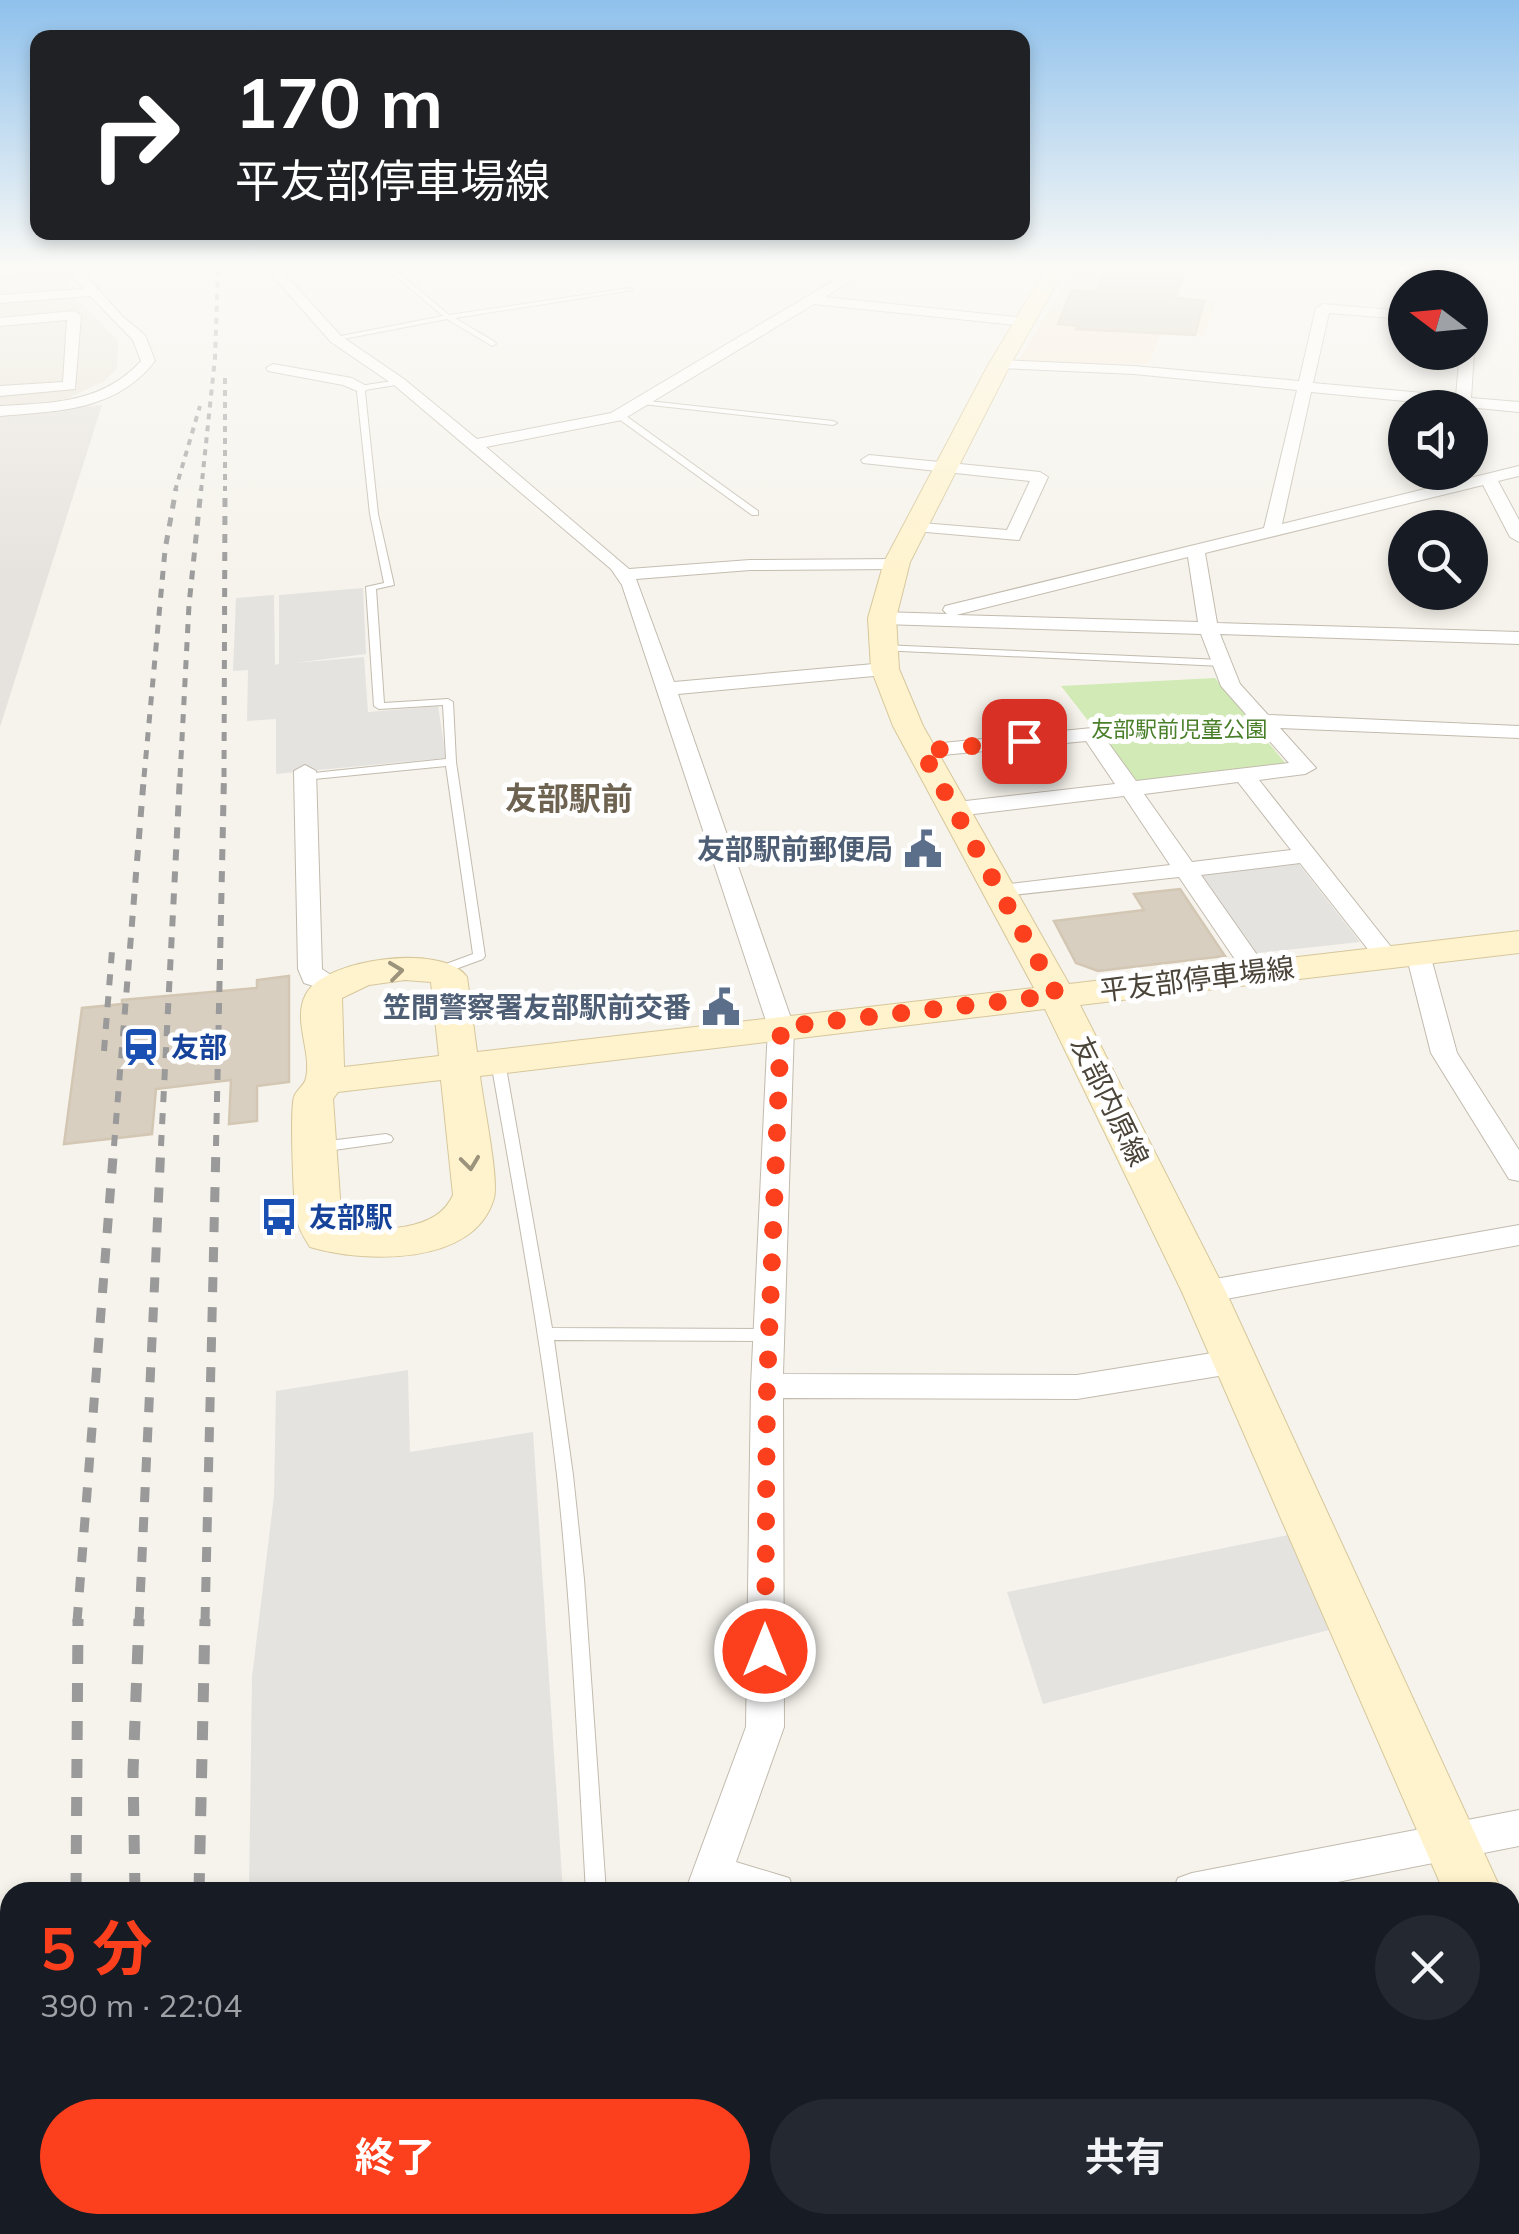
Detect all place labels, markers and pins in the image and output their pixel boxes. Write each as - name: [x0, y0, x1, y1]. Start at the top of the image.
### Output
- pin: [982, 699, 1067, 784]
- public building icon: 友部駅前郵便局: [902, 828, 944, 870]
- place label: 友部駅前郵便局: [697, 831, 893, 866]
- public building icon: 笠間警察署友部駅前交番: [700, 986, 742, 1028]
- place label: 笠間警察署友部駅前交番: [383, 989, 691, 1024]
- station icon: 友部: [120, 1026, 162, 1068]
- place label: 友部: [171, 1029, 227, 1064]
- bus stop icon: 友部駅: [258, 1196, 300, 1238]
- place label: 友部駅: [309, 1199, 393, 1234]

